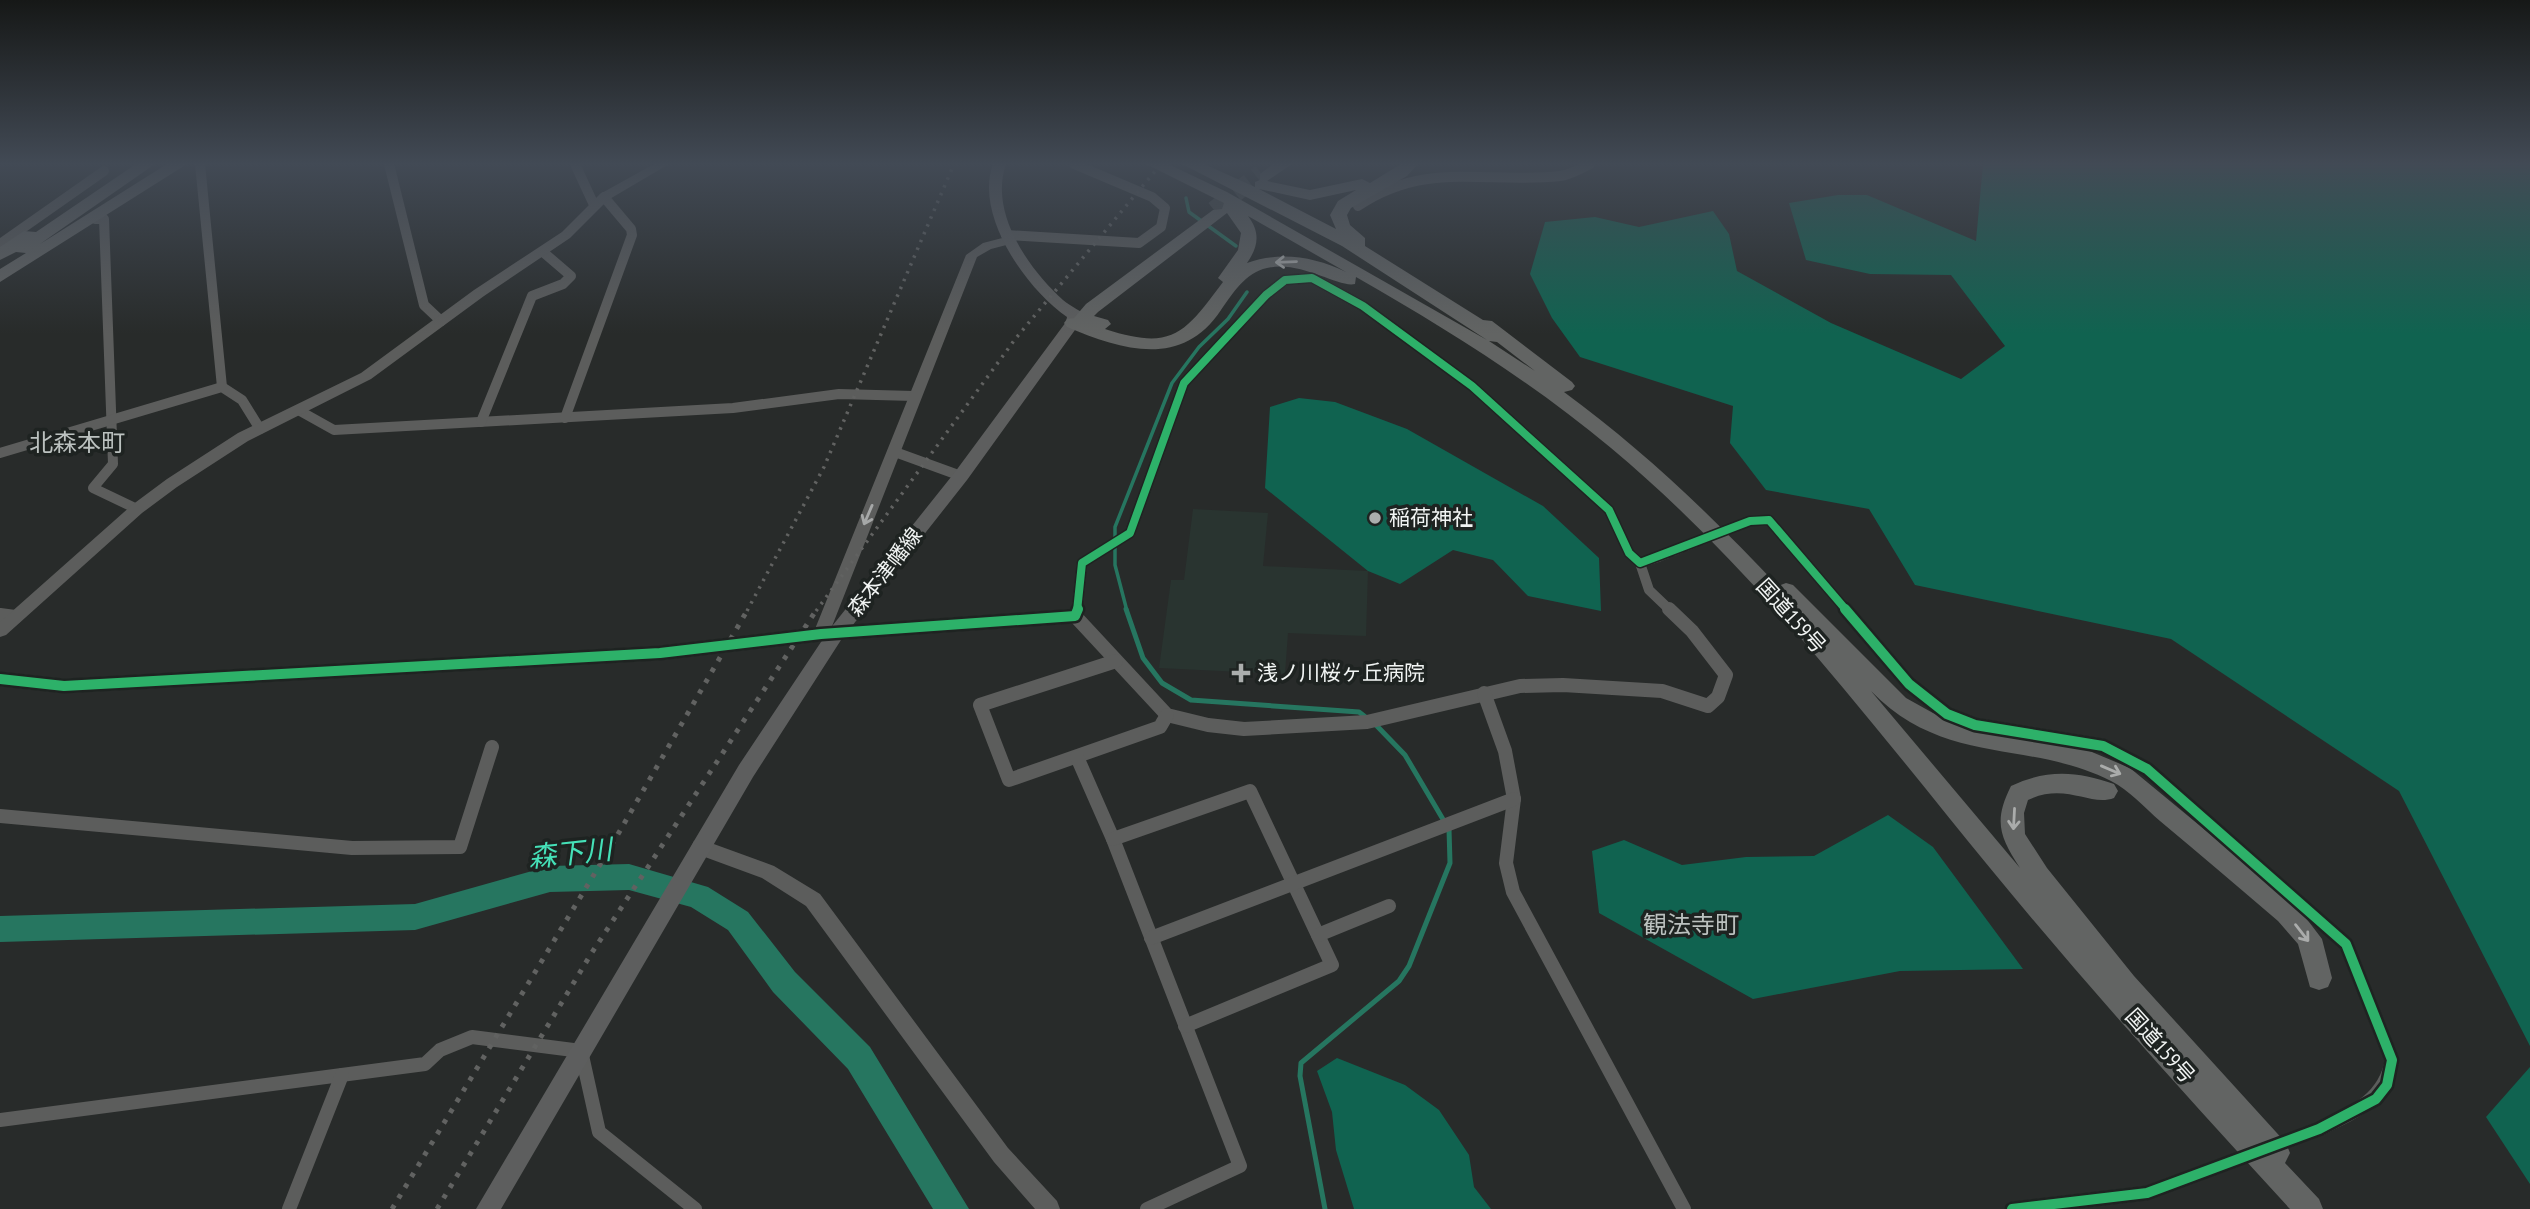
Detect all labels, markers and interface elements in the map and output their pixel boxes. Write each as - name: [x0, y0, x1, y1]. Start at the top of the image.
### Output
- one-way arrow: [1275, 256, 1298, 269]
- district label: 北森本町: [29, 427, 125, 458]
- one-way arrow: [861, 503, 874, 525]
- place label: 稲荷神社: [1389, 504, 1473, 531]
- marker: 稲荷神社: [1367, 510, 1383, 526]
- street label: 森本津幡線: [842, 522, 928, 621]
- street label: 国道159号: [1751, 573, 1832, 659]
- place label: 浅ノ川桜ヶ丘病院: [1257, 659, 1425, 686]
- marker: 浅ノ川桜ヶ丘病院: [1231, 663, 1251, 683]
- one-way arrow: [2100, 764, 2122, 777]
- one-way arrow: [2007, 807, 2020, 830]
- water label: 森下川: [526, 829, 617, 875]
- district label: 観法寺町: [1643, 909, 1739, 940]
- one-way arrow: [2295, 923, 2310, 941]
- street label: 国道159号: [2120, 1003, 2201, 1089]

